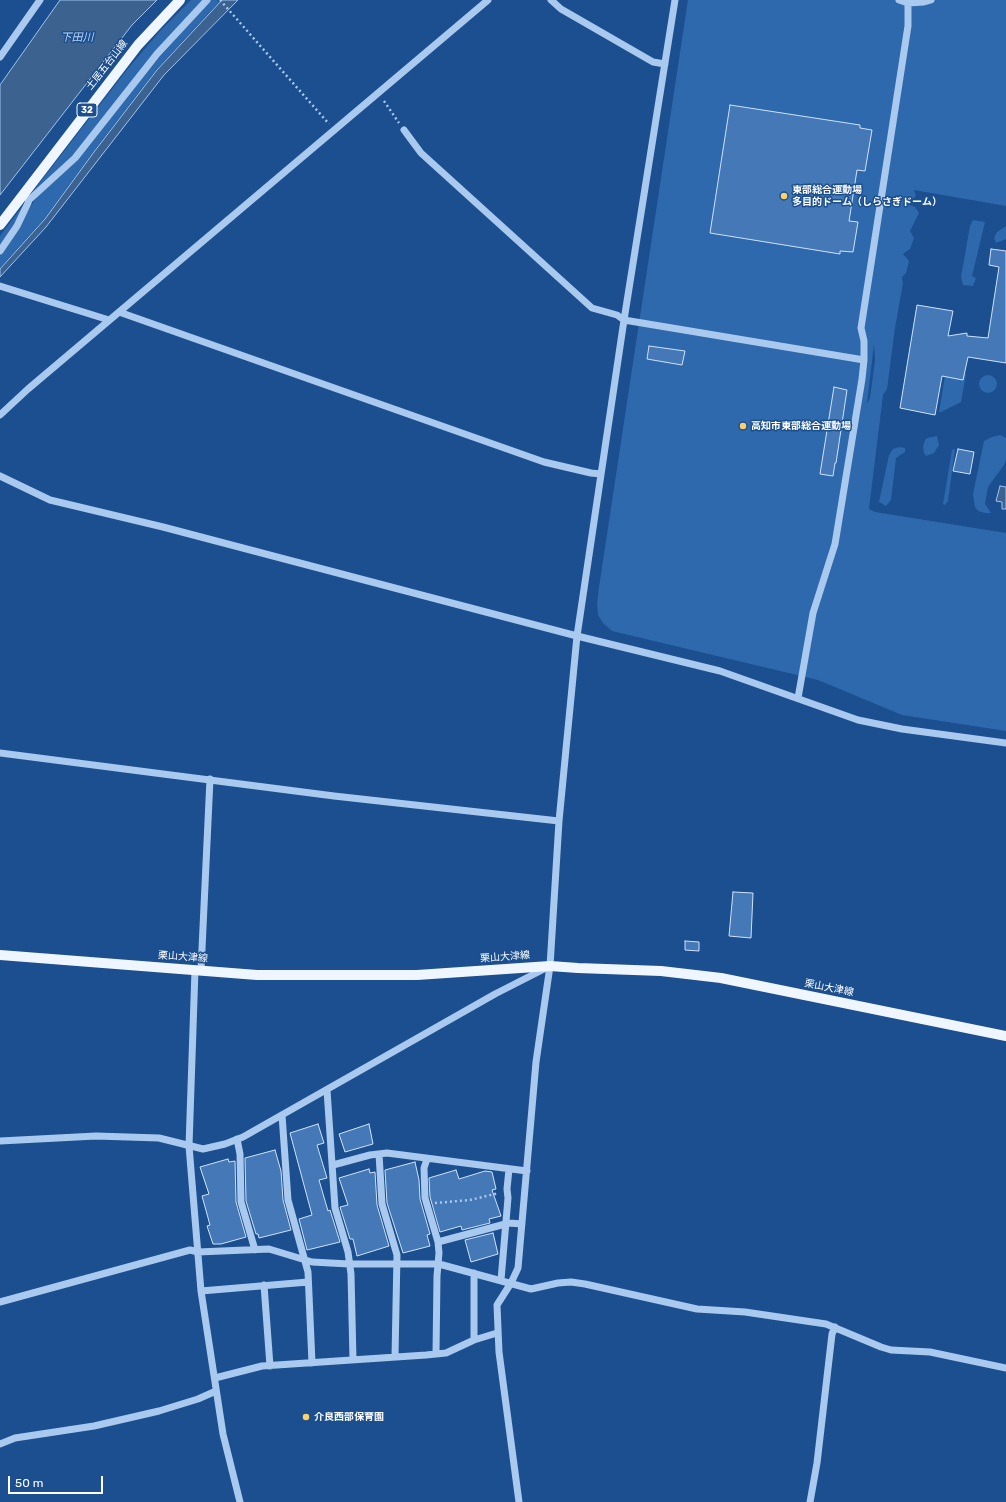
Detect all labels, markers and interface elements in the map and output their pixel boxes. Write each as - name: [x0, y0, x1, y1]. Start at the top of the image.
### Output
- water label: 下田川: [61, 31, 93, 45]
- street label: 土居五台山線: [84, 38, 130, 92]
- road number: 32: [77, 103, 97, 117]
- place label: 東部総合運動場 多目的ドーム（しらさぎドーム）: [792, 184, 942, 208]
- marker: 東部総合運動場 多目的ドーム（しらさぎドーム）: [779, 191, 789, 201]
- place label: 高知市東部総合運動場: [751, 420, 851, 432]
- marker: 高知市東部総合運動場: [738, 421, 748, 431]
- street label: 栗山大津線: [158, 949, 208, 965]
- street label: 栗山大津線: [480, 949, 530, 965]
- street label: 栗山大津線: [803, 977, 855, 999]
- place label: 介良西部保育園: [314, 1411, 384, 1423]
- marker: 介良西部保育園: [301, 1412, 311, 1422]
- scale bar: [10, 1468, 105, 1494]
- text: 50 m: [15, 1476, 43, 1490]

